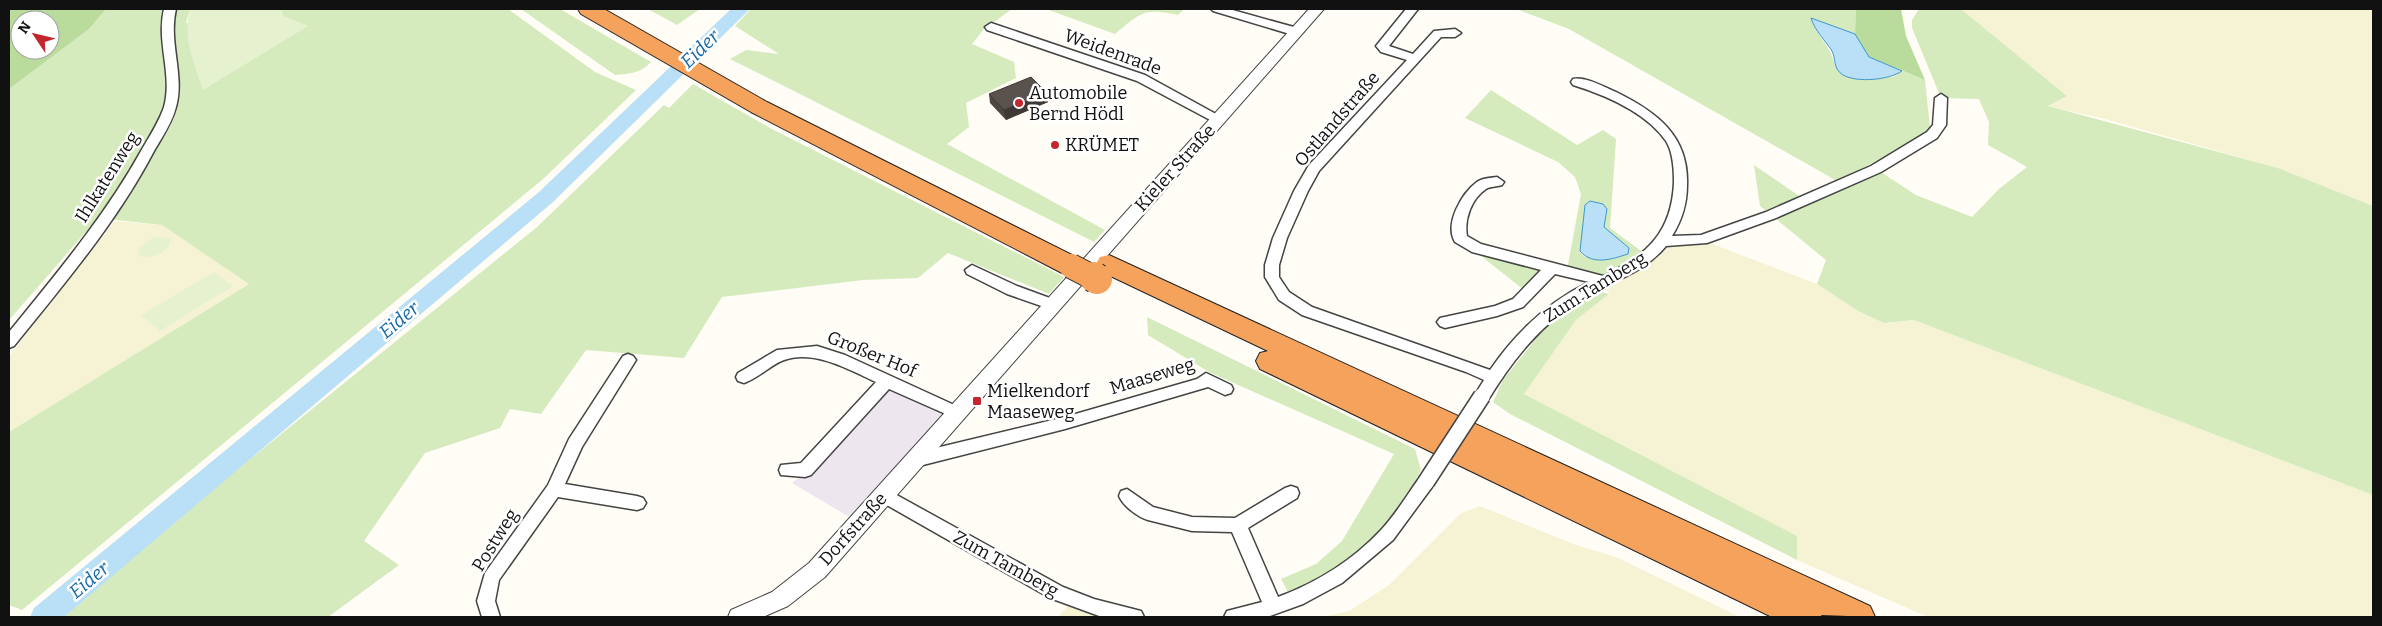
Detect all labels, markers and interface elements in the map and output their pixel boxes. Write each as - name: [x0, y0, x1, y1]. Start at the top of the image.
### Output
- north arrow: [10, 10, 60, 60]
- text: N: [15, 18, 35, 37]
- water label: Eider: [676, 24, 725, 73]
- street label: Weidenrade: [1061, 24, 1165, 80]
- street label: Ostlandstraße: [1290, 67, 1384, 171]
- place label: Automobile Bernd Hödl: [1029, 82, 1127, 125]
- marker: Automobile Bernd Hödl: [1013, 97, 1025, 109]
- street label: Kieler Straße: [1130, 120, 1220, 216]
- street label: Ihlkatenweg: [70, 127, 144, 227]
- place label: KRÜMET: [1065, 134, 1139, 156]
- marker: KRÜMET: [1049, 139, 1061, 151]
- street label: Zum Tamberg: [1540, 247, 1650, 327]
- water label: Eider: [374, 296, 425, 343]
- street label: Großer Hof: [824, 326, 922, 383]
- street label: Maaseweg: [1107, 353, 1197, 399]
- place label: Mielkendorf Maaseweg: [987, 380, 1091, 423]
- marker: Mielkendorf Maaseweg: [971, 395, 983, 407]
- street label: Dorfstraße: [814, 488, 892, 570]
- street label: Postweg: [467, 505, 523, 575]
- street label: Zum Tamberg: [949, 526, 1063, 602]
- water label: Eider: [64, 556, 115, 603]

